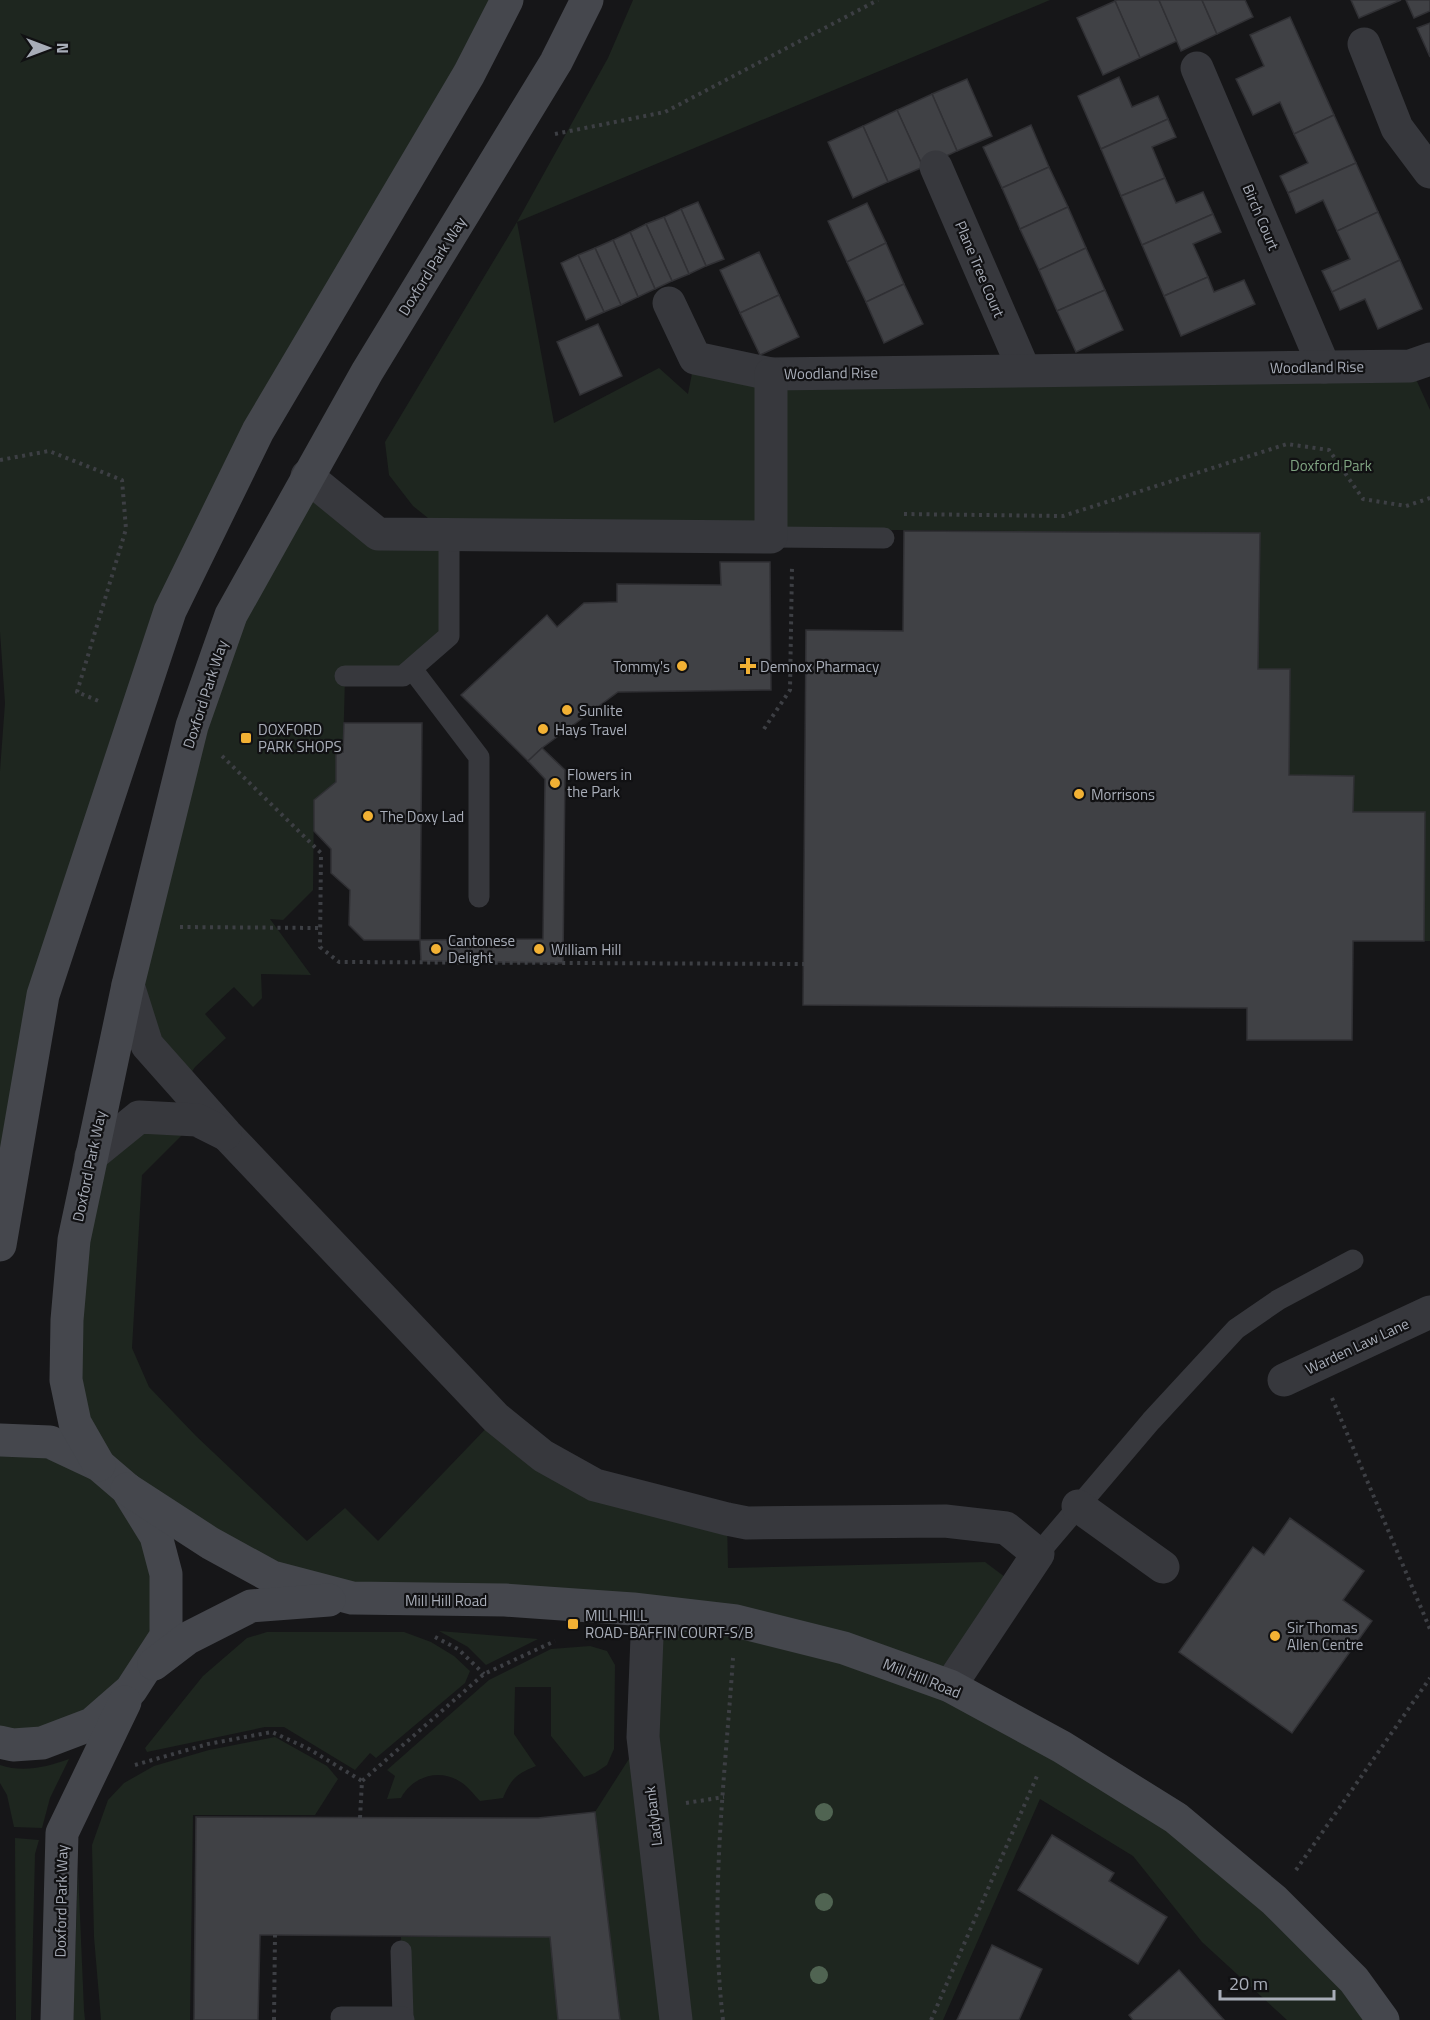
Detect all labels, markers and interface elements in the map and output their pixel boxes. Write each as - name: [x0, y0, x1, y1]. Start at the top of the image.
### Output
- north arrow: [18, 18, 78, 78]
- text: N: [51, 42, 75, 54]
- street label: Birch Court: [1237, 180, 1286, 254]
- street label: Doxford Park Way: [392, 212, 472, 320]
- street label: Plane Tree Court: [949, 217, 1011, 322]
- street label: Woodland Rise: [1270, 355, 1364, 379]
- street label: Woodland Rise: [784, 361, 878, 385]
- park label: Doxford Park: [1290, 454, 1372, 477]
- street label: Doxford Park Way: [177, 637, 233, 751]
- place label: Tommy's: [613, 655, 670, 678]
- place label: Demnox Pharmacy: [760, 655, 879, 678]
- marker: Tommy's: [675, 659, 689, 673]
- marker: Demnox Pharmacy: [741, 659, 755, 673]
- place label: Sunlite: [579, 699, 623, 722]
- marker: Sunlite: [560, 703, 574, 717]
- place label: DOXFORD PARK SHOPS: [258, 718, 342, 758]
- place label: Hays Travel: [555, 718, 627, 741]
- marker: Hays Travel: [536, 722, 550, 736]
- marker: DOXFORD PARK SHOPS: [239, 731, 253, 745]
- place label: Flowers in the Park: [567, 763, 632, 803]
- marker: Flowers in the Park: [548, 776, 562, 790]
- place label: Morrisons: [1091, 783, 1155, 806]
- marker: Morrisons: [1072, 787, 1086, 801]
- place label: The Doxy Lad: [380, 805, 464, 828]
- marker: The Doxy Lad: [361, 809, 375, 823]
- place label: Cantonese Delight: [448, 929, 515, 969]
- place label: William Hill: [551, 938, 622, 961]
- marker: Cantonese Delight: [429, 942, 443, 956]
- marker: William Hill: [532, 942, 546, 956]
- street label: Doxford Park Way: [66, 1108, 112, 1224]
- street label: Warden Law Lane: [1301, 1312, 1413, 1380]
- street label: Mill Hill Road: [405, 1589, 487, 1612]
- place label: MILL HILL ROAD-BAFFIN COURT-S/B: [585, 1604, 753, 1644]
- place label: Sir Thomas Allen Centre: [1287, 1616, 1363, 1656]
- marker: MILL HILL ROAD-BAFFIN COURT-S/B: [566, 1617, 580, 1631]
- marker: Sir Thomas Allen Centre: [1268, 1629, 1282, 1643]
- street label: Mill Hill Road: [880, 1652, 964, 1704]
- street label: Ladybank: [638, 1785, 668, 1847]
- street label: Doxford Park Way: [49, 1844, 73, 1958]
- scale bar: [1220, 1963, 1334, 2001]
- text: 20 m: [1229, 1970, 1268, 1997]

